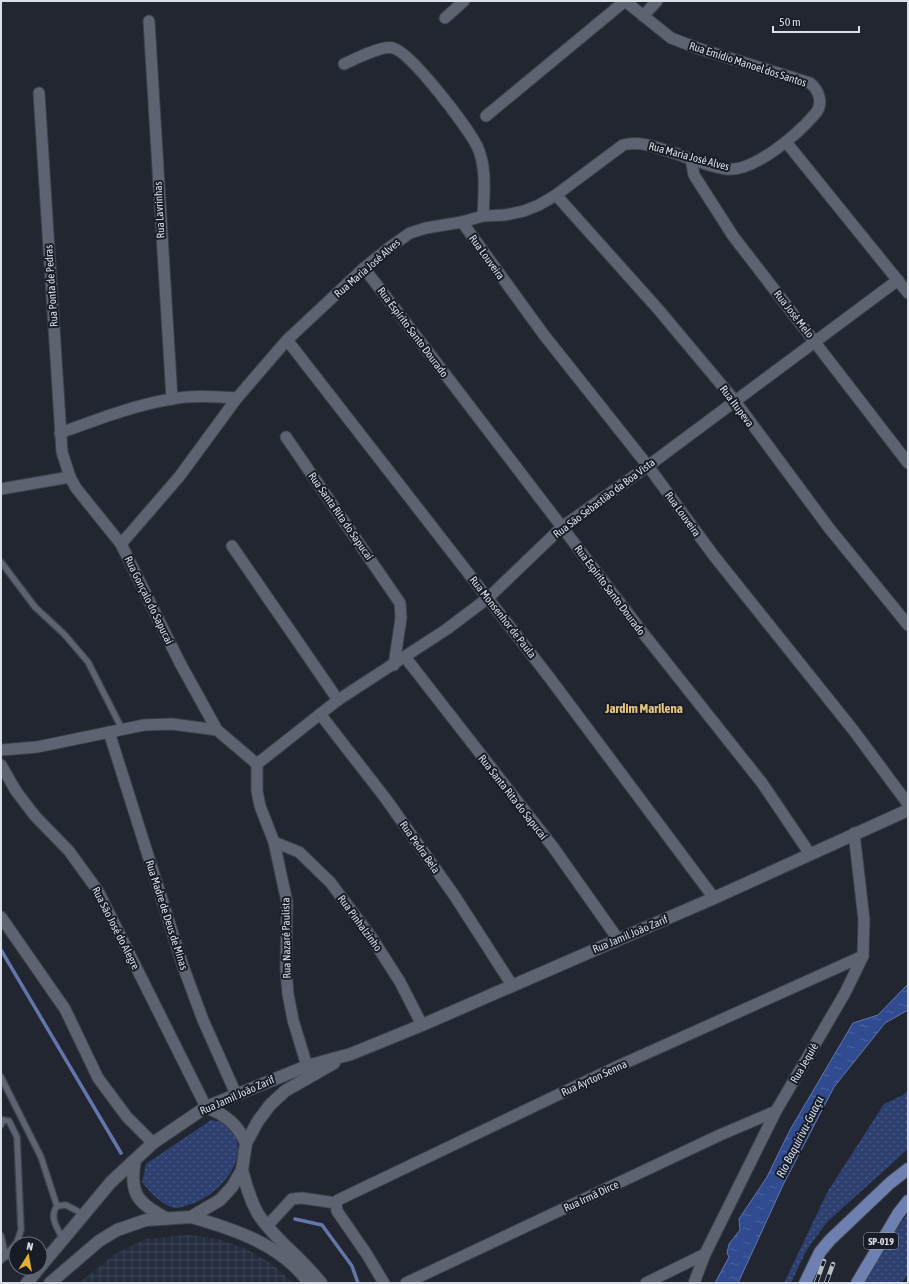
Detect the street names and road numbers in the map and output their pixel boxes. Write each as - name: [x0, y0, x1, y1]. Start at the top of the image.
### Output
- street label: Rua Emídio Manoel dos Santos: [688, 39, 808, 89]
- street label: Rua Maria Josè Alves: [647, 139, 731, 173]
- street label: Rua Lavrinhas: [152, 181, 166, 239]
- street label: Rua Louveira: [467, 232, 507, 282]
- street label: Rua Maria Josè Alves: [332, 236, 402, 300]
- street label: Rua Ponta de Pedras: [42, 244, 60, 327]
- street label: Rua Espírito Santo Dourado: [375, 285, 451, 379]
- street label: Rua José Melo: [772, 288, 816, 340]
- street label: Rua Itupeva: [718, 383, 756, 429]
- street label: Rua São Sebastião da Boa Vista: [551, 456, 657, 540]
- street label: Rua Santa Rita do Sapucaí: [306, 470, 376, 562]
- street label: Rua Louveira: [663, 489, 703, 539]
- street label: Rua Espírito Santo Dourado: [572, 543, 648, 637]
- street label: Rua Gonçalo do Sapucaí: [122, 554, 176, 646]
- street label: Rua Monsenhor de Paula: [467, 574, 539, 660]
- street label: Rua Santa Rita do Sapucaí: [476, 752, 550, 842]
- street label: Rua Pedra Bela: [398, 819, 442, 875]
- street label: Rua Madre de Deus de Minas: [144, 859, 190, 971]
- street label: Rua São José do Alegre: [90, 885, 142, 971]
- street label: Rua Pinhalzinho: [336, 893, 384, 953]
- street label: Rua Nazaré Paulista: [279, 897, 293, 979]
- street label: Rua Jamil João Zarif: [591, 913, 669, 955]
- street label: Rua Jequié: [788, 1041, 820, 1085]
- street label: Rua Ayrton Senna: [559, 1058, 629, 1098]
- street label: Rua Jamil João Zarif: [198, 1073, 276, 1117]
- street label: Rua Irmã Dirce: [562, 1178, 620, 1214]
- road number: SP-019: [864, 1233, 898, 1249]

